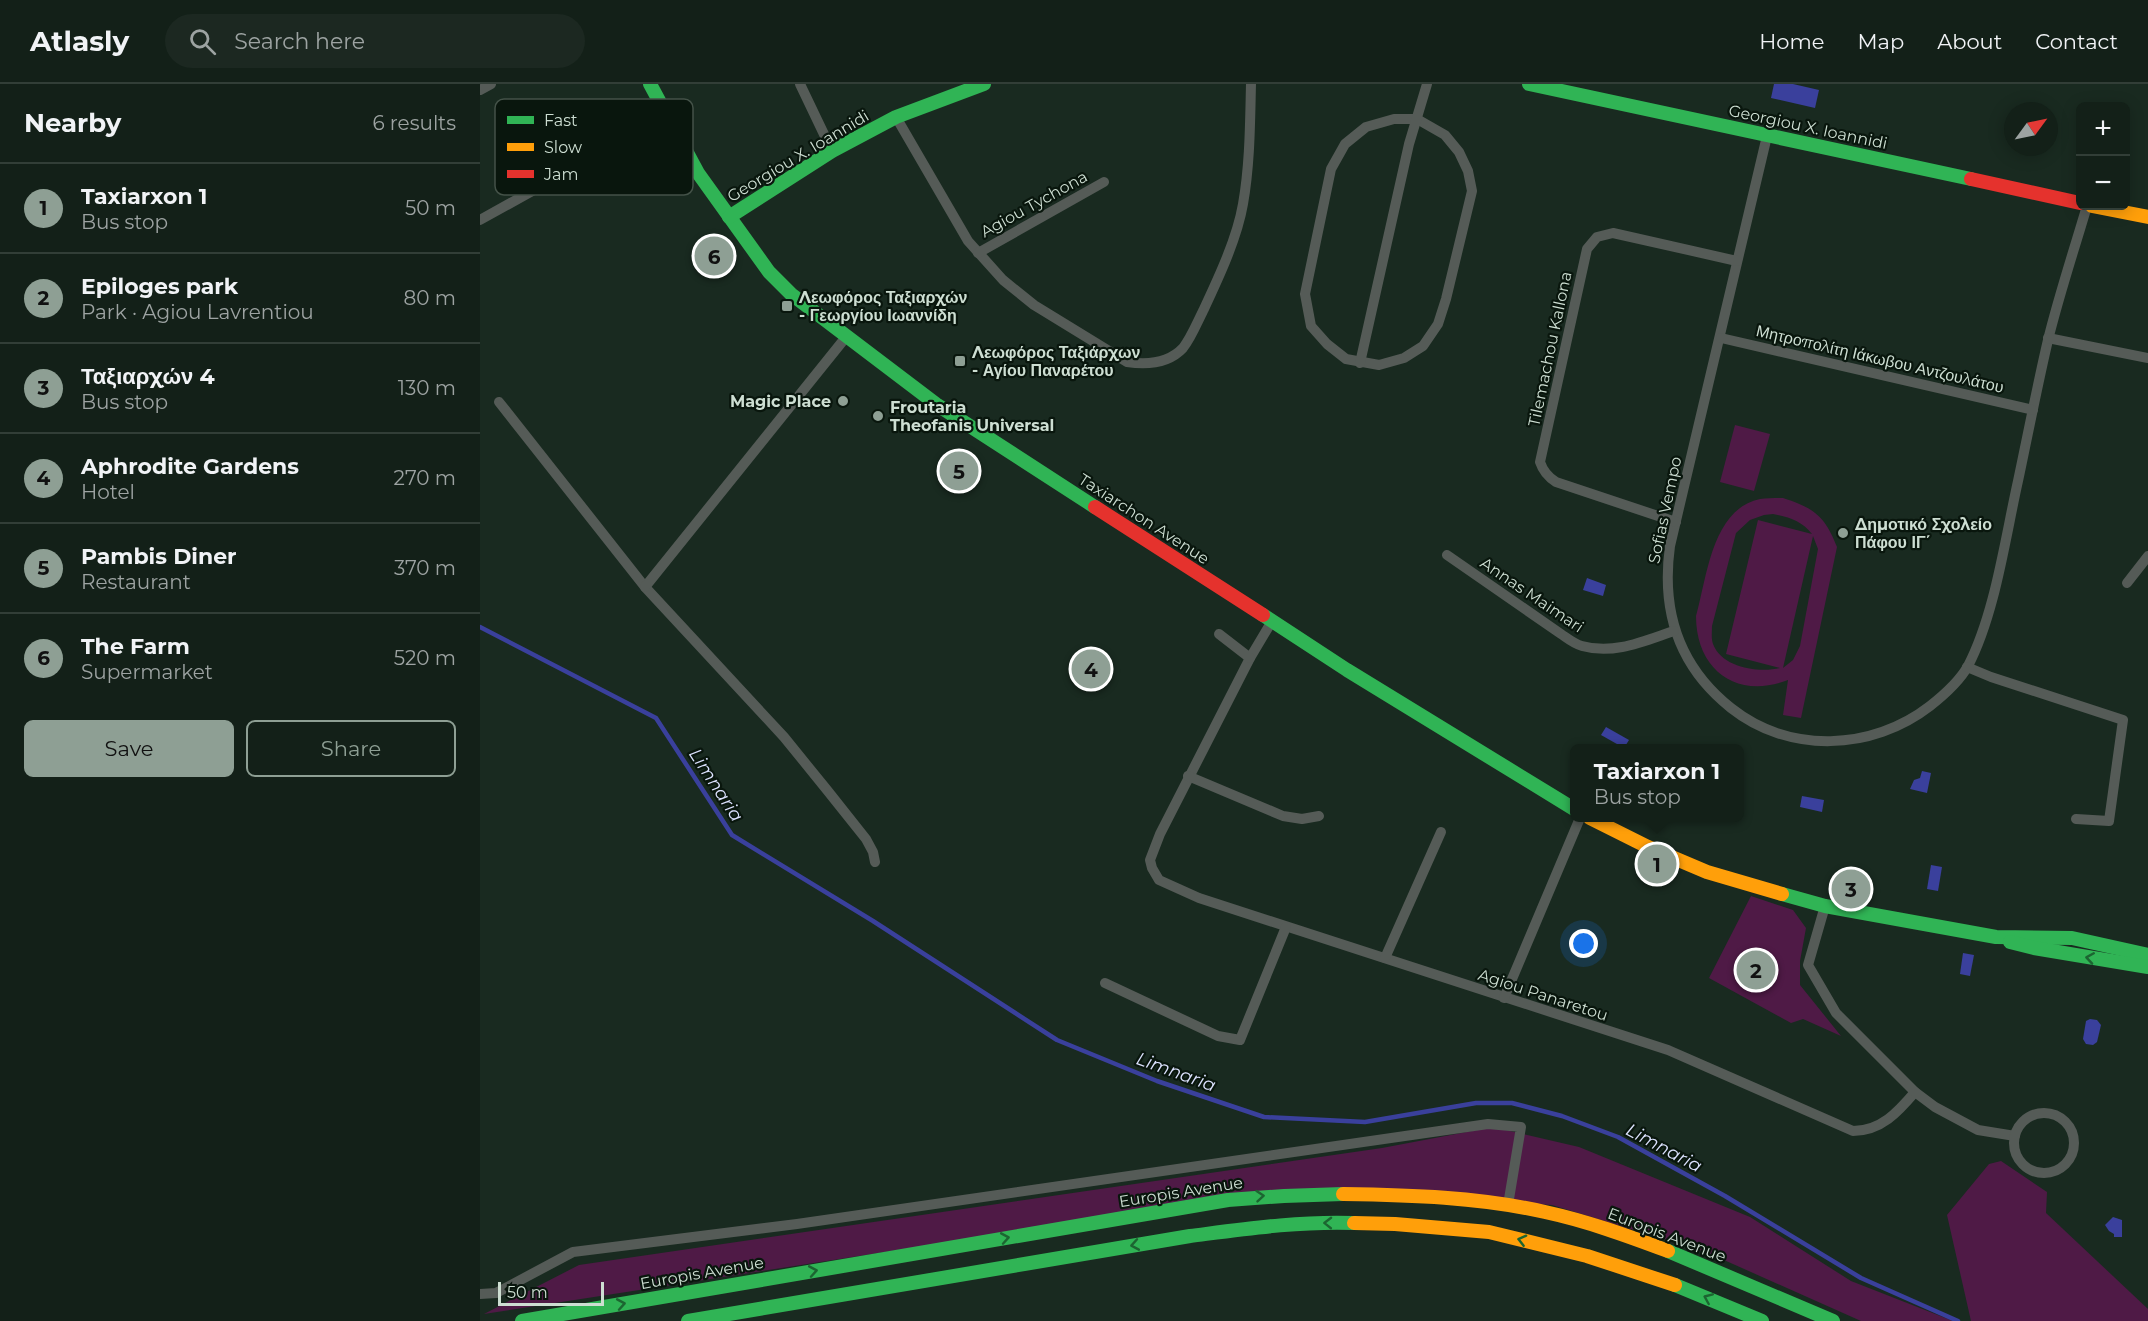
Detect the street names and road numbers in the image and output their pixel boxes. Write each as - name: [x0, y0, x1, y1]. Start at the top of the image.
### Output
- street label: Georgiou X. Ioannidi: [1727, 101, 1889, 153]
- street label: Georgiou X. Ioannidi: [724, 106, 872, 206]
- street label: Agiou Tychona: [977, 167, 1091, 241]
- street label: Tilemachou Kallona: [1524, 270, 1576, 428]
- street label: Μητροπολίτη Ιάκωβου Αντζουλάτου: [1754, 321, 2006, 397]
- street label: Sofias Vempo: [1644, 455, 1686, 565]
- street label: Taxiarchon Avenue: [1075, 470, 1213, 568]
- street label: Annas Maimari: [1477, 553, 1587, 637]
- street label: Agiou Panaretou: [1476, 965, 1610, 1025]
- street label: Europis Avenue: [1118, 1173, 1244, 1211]
- street label: Europis Avenue: [1605, 1204, 1729, 1266]
- street label: Europis Avenue: [639, 1253, 765, 1293]

